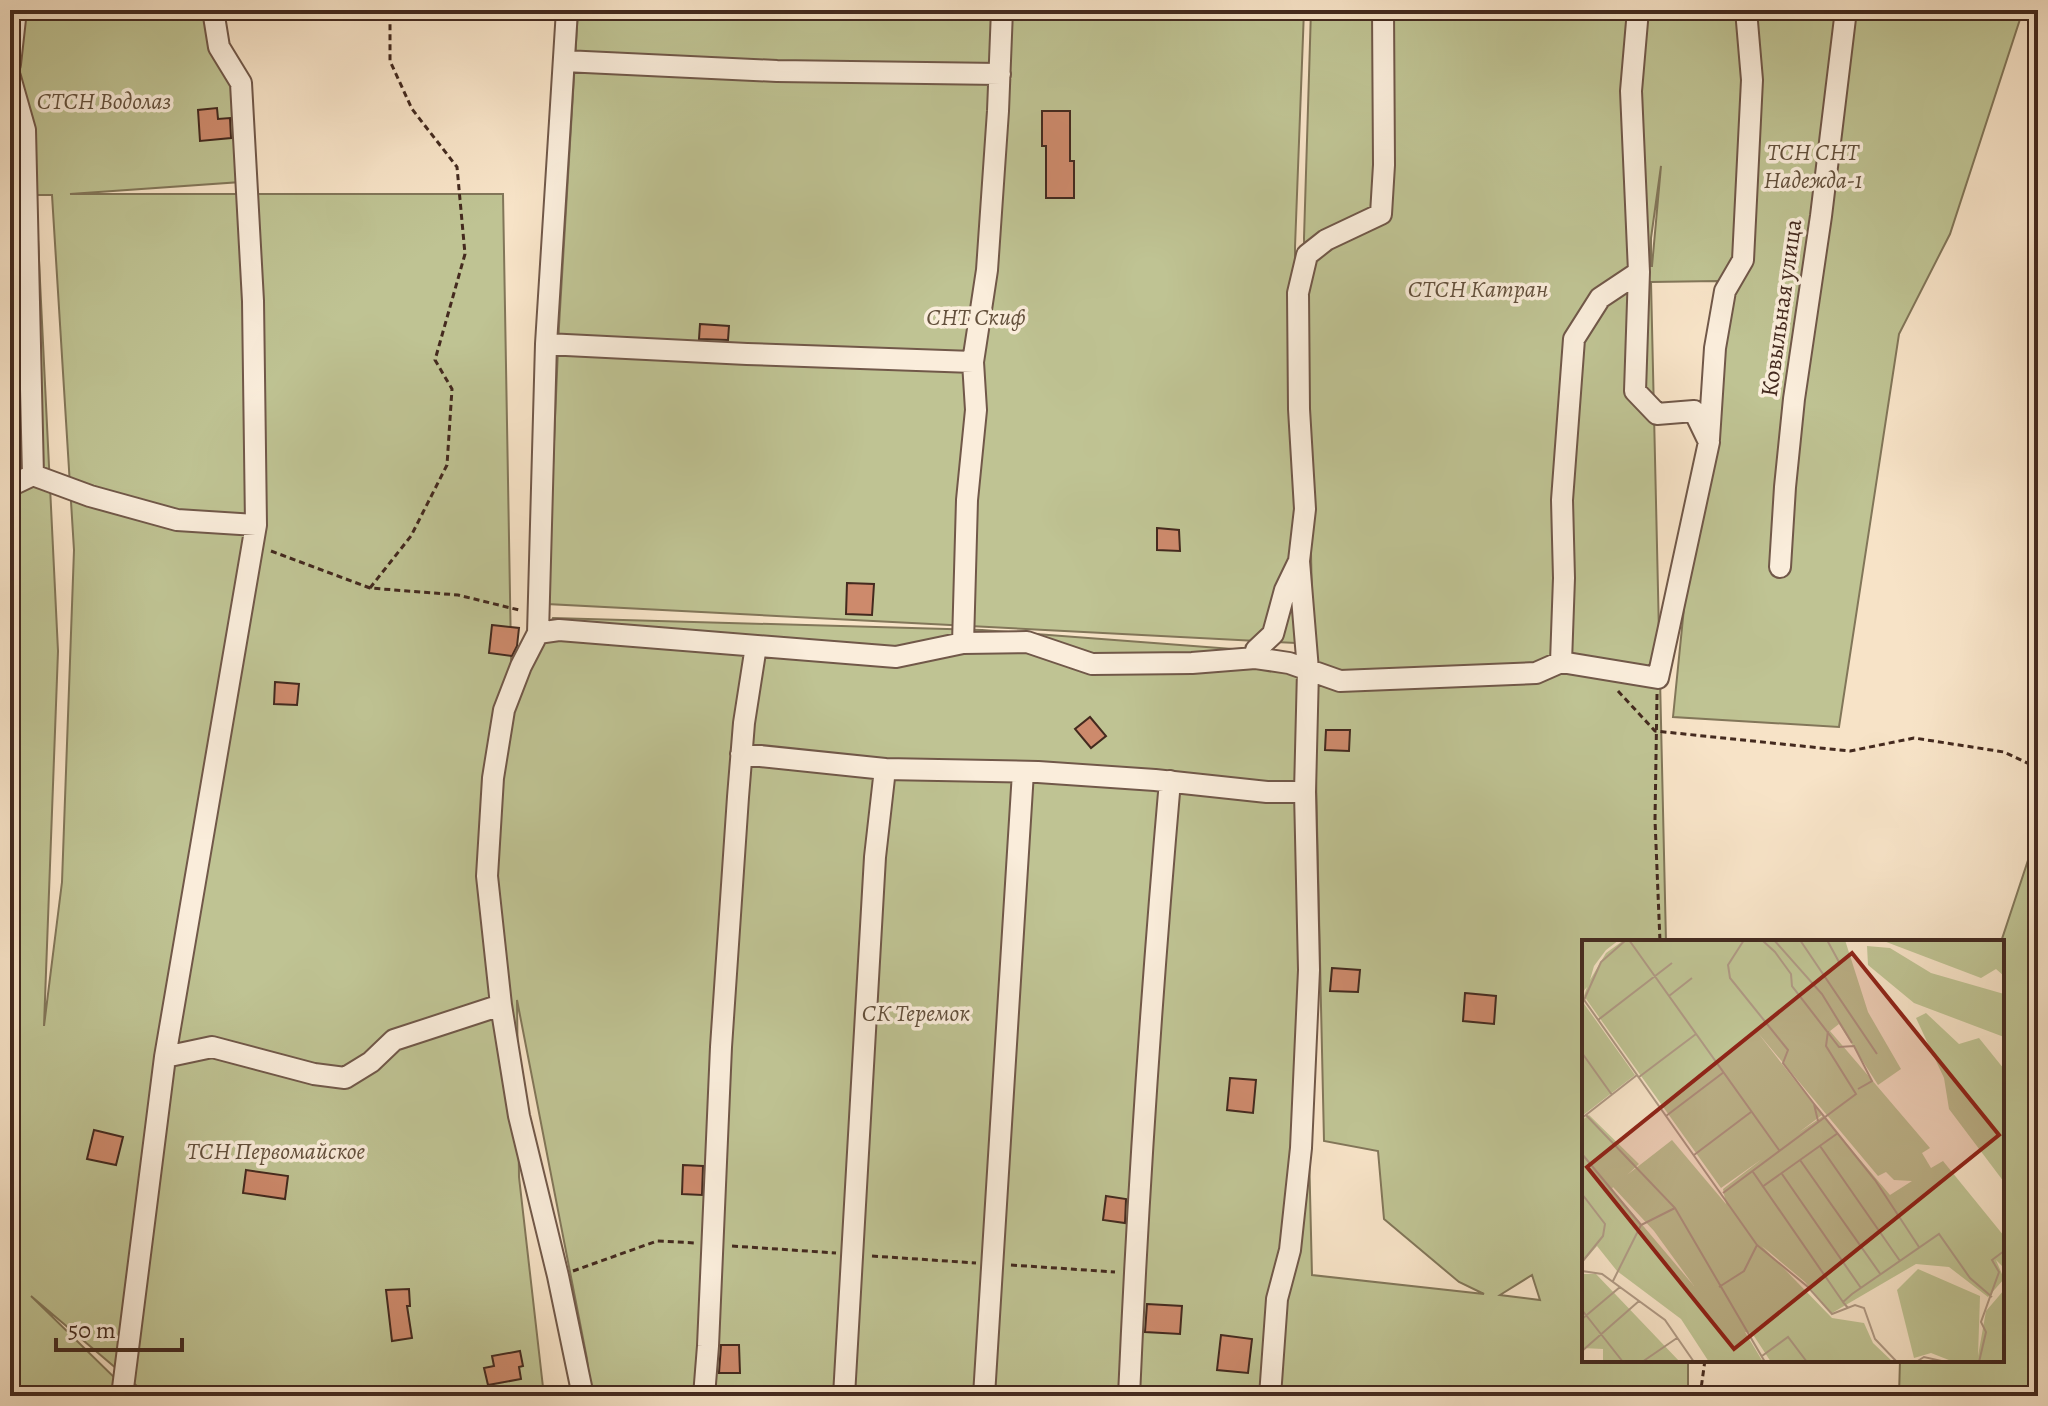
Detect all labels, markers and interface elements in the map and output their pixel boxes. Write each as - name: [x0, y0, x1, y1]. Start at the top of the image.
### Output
- park label: СТСН Водолаз: [37, 85, 171, 117]
- park label: ТСН СНТ Надежда-1: [1763, 136, 1863, 196]
- street label: Ковыльная улица: [1753, 217, 1809, 399]
- park label: СТСН Катран: [1408, 273, 1548, 305]
- park label: СНТ Скиф: [926, 301, 1026, 333]
- inset map: [1582, 940, 2004, 1362]
- park label: СК Теремок: [862, 997, 970, 1029]
- park label: ТСН Первомайское: [187, 1135, 366, 1167]
- scale bar: [56, 1302, 182, 1352]
- text: 50 m: [68, 1314, 116, 1346]

